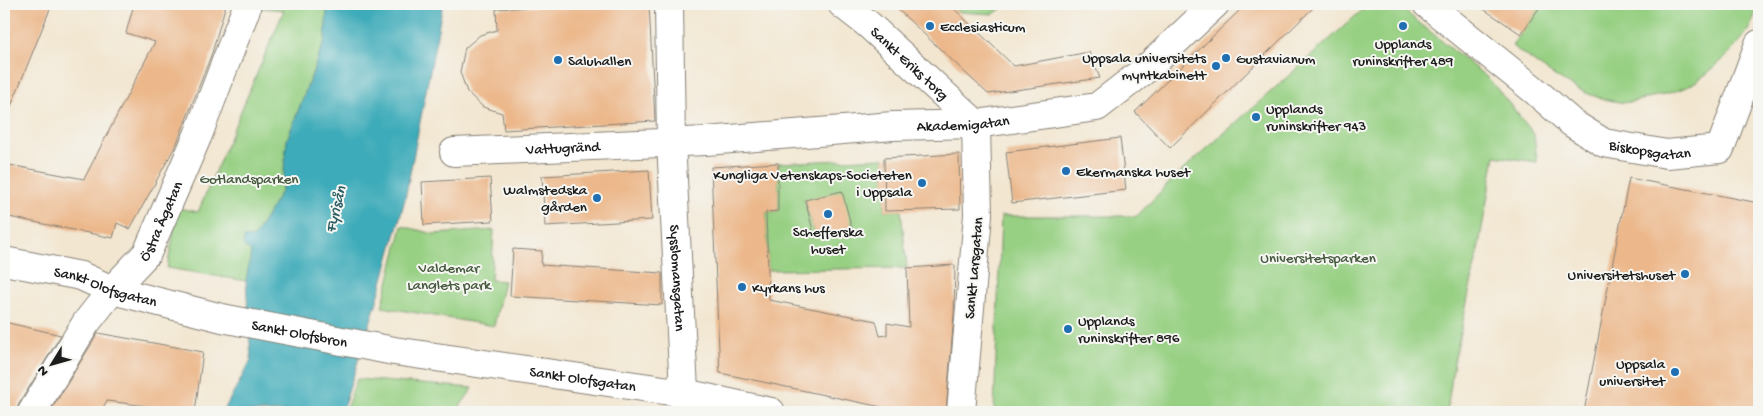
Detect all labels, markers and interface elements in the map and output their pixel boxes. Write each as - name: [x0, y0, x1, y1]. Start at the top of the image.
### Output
- place label: Ecclesiasticum: [940, 19, 1026, 37]
- marker: Ecclesiasticum: [924, 20, 936, 32]
- marker: Upplands runinskrifter 489: [1397, 20, 1409, 32]
- street label: Sankt Eriks torg: [866, 24, 952, 105]
- place label: Upplands runinskrifter 489: [1353, 36, 1454, 71]
- place label: Uppsala universitets myntkabinett: [1082, 50, 1208, 85]
- place label: Gustavianum: [1236, 51, 1316, 69]
- marker: Gustavianum: [1220, 52, 1232, 64]
- place label: Saluhallen: [568, 53, 632, 71]
- marker: Saluhallen: [552, 54, 564, 66]
- marker: Uppsala universitets myntkabinett: [1210, 60, 1222, 72]
- place label: Upplands runinskrifter 943: [1266, 101, 1367, 136]
- marker: Upplands runinskrifter 943: [1250, 111, 1262, 123]
- street label: Akademigatan: [917, 112, 1011, 136]
- street label: Biskopsgatan: [1607, 137, 1692, 165]
- street label: Vattugränd: [525, 139, 602, 160]
- place label: Ekermanska huset: [1076, 164, 1192, 182]
- marker: Ekermanska huset: [1060, 165, 1072, 177]
- place label: Kungliga Vetenskaps-Societeten i Uppsala: [713, 167, 913, 202]
- park label: Gotlandsparken: [199, 171, 299, 189]
- marker: Kungliga Vetenskaps-Societeten i Uppsala: [916, 177, 928, 189]
- street label: Östra Ågatan: [137, 179, 188, 266]
- place label: Walmstedska gården: [503, 182, 588, 217]
- water label: Fyrisån: [322, 184, 352, 235]
- marker: Walmstedska gården: [591, 192, 603, 204]
- marker: Schefferska huset: [822, 208, 834, 220]
- street label: Sankt Larsgatan: [962, 217, 988, 320]
- street label: Sysslomansgatan: [664, 224, 688, 332]
- place label: Schefferska huset: [793, 224, 864, 259]
- park label: Universitetsparken: [1260, 250, 1376, 268]
- park label: Valdemar Langlets park: [407, 260, 492, 295]
- street label: Sankt Olofsgatan: [52, 264, 159, 312]
- place label: Universitetshuset: [1568, 267, 1677, 285]
- marker: Universitetshuset: [1679, 268, 1691, 280]
- place label: Kyrkans hus: [752, 280, 825, 298]
- marker: Kyrkans hus: [736, 281, 748, 293]
- place label: Upplands runinskrifter 896: [1078, 313, 1180, 348]
- street label: Sankt Olofsbron: [250, 317, 349, 353]
- marker: Upplands runinskrifter 896: [1062, 323, 1074, 335]
- north arrow: [28, 338, 78, 388]
- place label: Uppsala universitet: [1599, 356, 1667, 391]
- text: N: [34, 362, 53, 379]
- street label: Sankt Olofsgatan: [528, 364, 637, 397]
- marker: Uppsala universitet: [1669, 366, 1681, 378]

